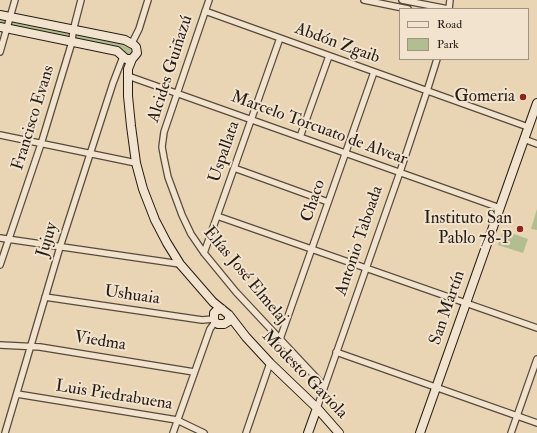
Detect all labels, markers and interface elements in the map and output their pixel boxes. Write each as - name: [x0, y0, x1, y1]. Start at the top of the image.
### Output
- legend: [399, 8, 529, 60]
- street label: Alcides Guiñazú: [144, 13, 198, 125]
- text: Road: [437, 17, 462, 32]
- street label: Abdón Zgaib: [292, 19, 382, 69]
- text: Park: [437, 37, 459, 52]
- street label: Francisco Evans: [8, 63, 60, 173]
- place label: Gomeria: [454, 87, 515, 107]
- street label: Marcelo Torcuato de Alvear: [228, 88, 410, 170]
- marker: Gomeria: [518, 92, 528, 102]
- street label: Uspallata: [205, 119, 245, 185]
- street label: Chaco: [297, 177, 331, 225]
- street label: Antonio Taboada: [332, 183, 388, 299]
- place label: Instituto San Pablo 78-P: [424, 209, 512, 249]
- street label: Jujuy: [33, 220, 63, 260]
- street label: Elías José Elmelaj: [198, 223, 292, 329]
- marker: Instituto San Pablo 78-P: [515, 224, 525, 234]
- street label: San Martín: [426, 268, 470, 348]
- street label: Ushuaia: [103, 282, 161, 310]
- street label: Modesto Gaviola: [257, 327, 351, 423]
- street label: Viedma: [73, 328, 127, 356]
- street label: Luis Piedrabuena: [54, 377, 174, 415]

